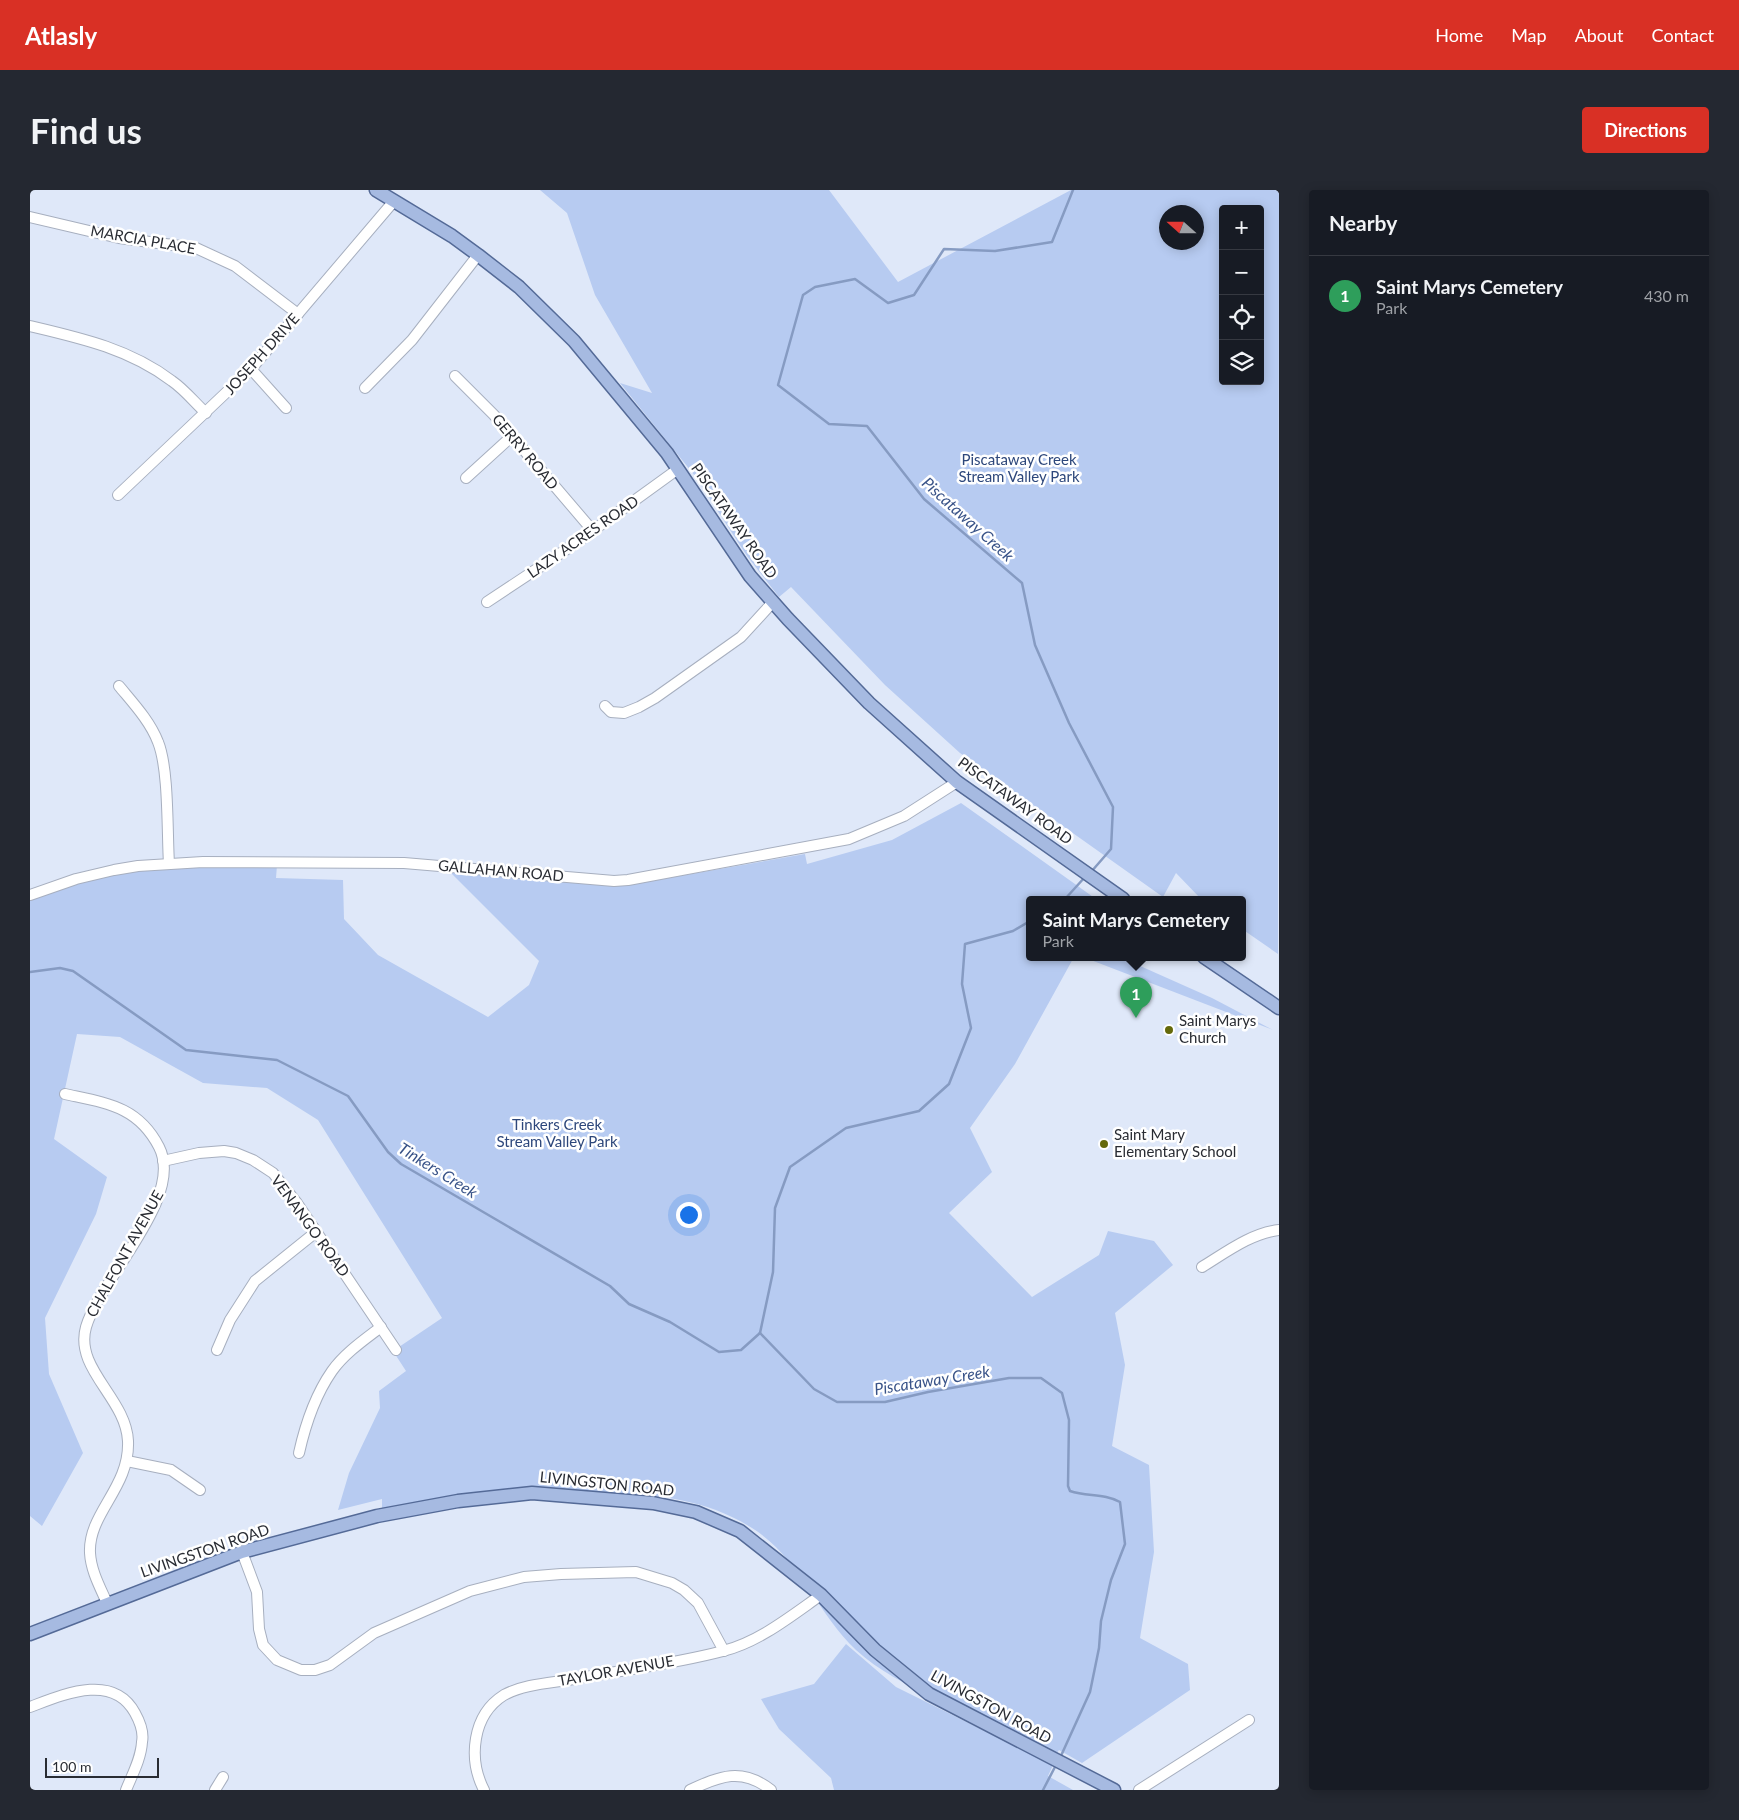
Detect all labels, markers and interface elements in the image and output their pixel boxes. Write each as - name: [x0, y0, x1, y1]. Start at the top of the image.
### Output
- text: Atlasly: [25, 21, 97, 50]
- text: Home: [1435, 24, 1483, 46]
- text: Map: [1511, 24, 1547, 46]
- text: About: [1575, 24, 1624, 46]
- text: Contact: [1652, 24, 1714, 46]
- button: Directions: [1582, 107, 1709, 153]
- text: Find us: [30, 109, 142, 151]
- north arrow: [1159, 205, 1204, 250]
- map controls: [1219, 205, 1264, 385]
- button: +: [1219, 205, 1264, 250]
- text: Nearby: [1329, 210, 1397, 235]
- street label: MARCIA PLACE: [89, 221, 197, 257]
- button: −: [1219, 250, 1264, 295]
- text: Saint Marys Cemetery: [1376, 275, 1563, 298]
- text: 1: [1340, 286, 1350, 305]
- text: 430 m: [1644, 286, 1689, 305]
- button: locate: [1219, 295, 1264, 340]
- text: Park: [1376, 298, 1407, 317]
- street label: JOSEPH DRIVE: [220, 309, 302, 398]
- button: layers: [1219, 340, 1264, 385]
- street label: GERRY ROAD: [489, 410, 563, 493]
- park label: Piscataway Creek Stream Valley Park: [958, 450, 1080, 485]
- street label: PISCATAWAY ROAD: [688, 459, 781, 582]
- water label: Piscataway Creek: [919, 473, 1018, 565]
- street label: LAZY ACRES ROAD: [523, 491, 641, 581]
- street label: PISCATAWAY ROAD: [955, 753, 1076, 848]
- street label: GALLAHAN ROAD: [438, 856, 565, 884]
- popup: [1026, 896, 1246, 961]
- text: Saint Marys Cemetery: [1043, 908, 1230, 931]
- text: Park: [1043, 931, 1074, 950]
- pin: 1: [1120, 977, 1152, 1018]
- place label: Saint Marys Church: [1179, 1011, 1256, 1046]
- marker: Saint Marys Church: [1163, 1024, 1175, 1036]
- park label: Tinkers Creek Stream Valley Park: [496, 1115, 618, 1150]
- place label: Saint Mary Elementary School: [1114, 1125, 1236, 1160]
- water label: Tinkers Creek: [395, 1138, 481, 1201]
- marker: Saint Mary Elementary School: [1098, 1138, 1110, 1150]
- street label: VENANGO ROAD: [268, 1171, 354, 1280]
- street label: CHALFONT AVENUE: [82, 1187, 166, 1320]
- your location: [676, 1202, 702, 1228]
- water label: Piscataway Creek: [873, 1361, 991, 1398]
- street label: LIVINGSTON ROAD: [539, 1467, 675, 1499]
- street label: LIVINGSTON ROAD: [138, 1520, 271, 1581]
- street label: TAYLOR AVENUE: [556, 1651, 675, 1689]
- street label: LIVINGSTON ROAD: [928, 1666, 1055, 1747]
- scale bar: [45, 1755, 159, 1778]
- text: 100 m: [52, 1758, 91, 1775]

